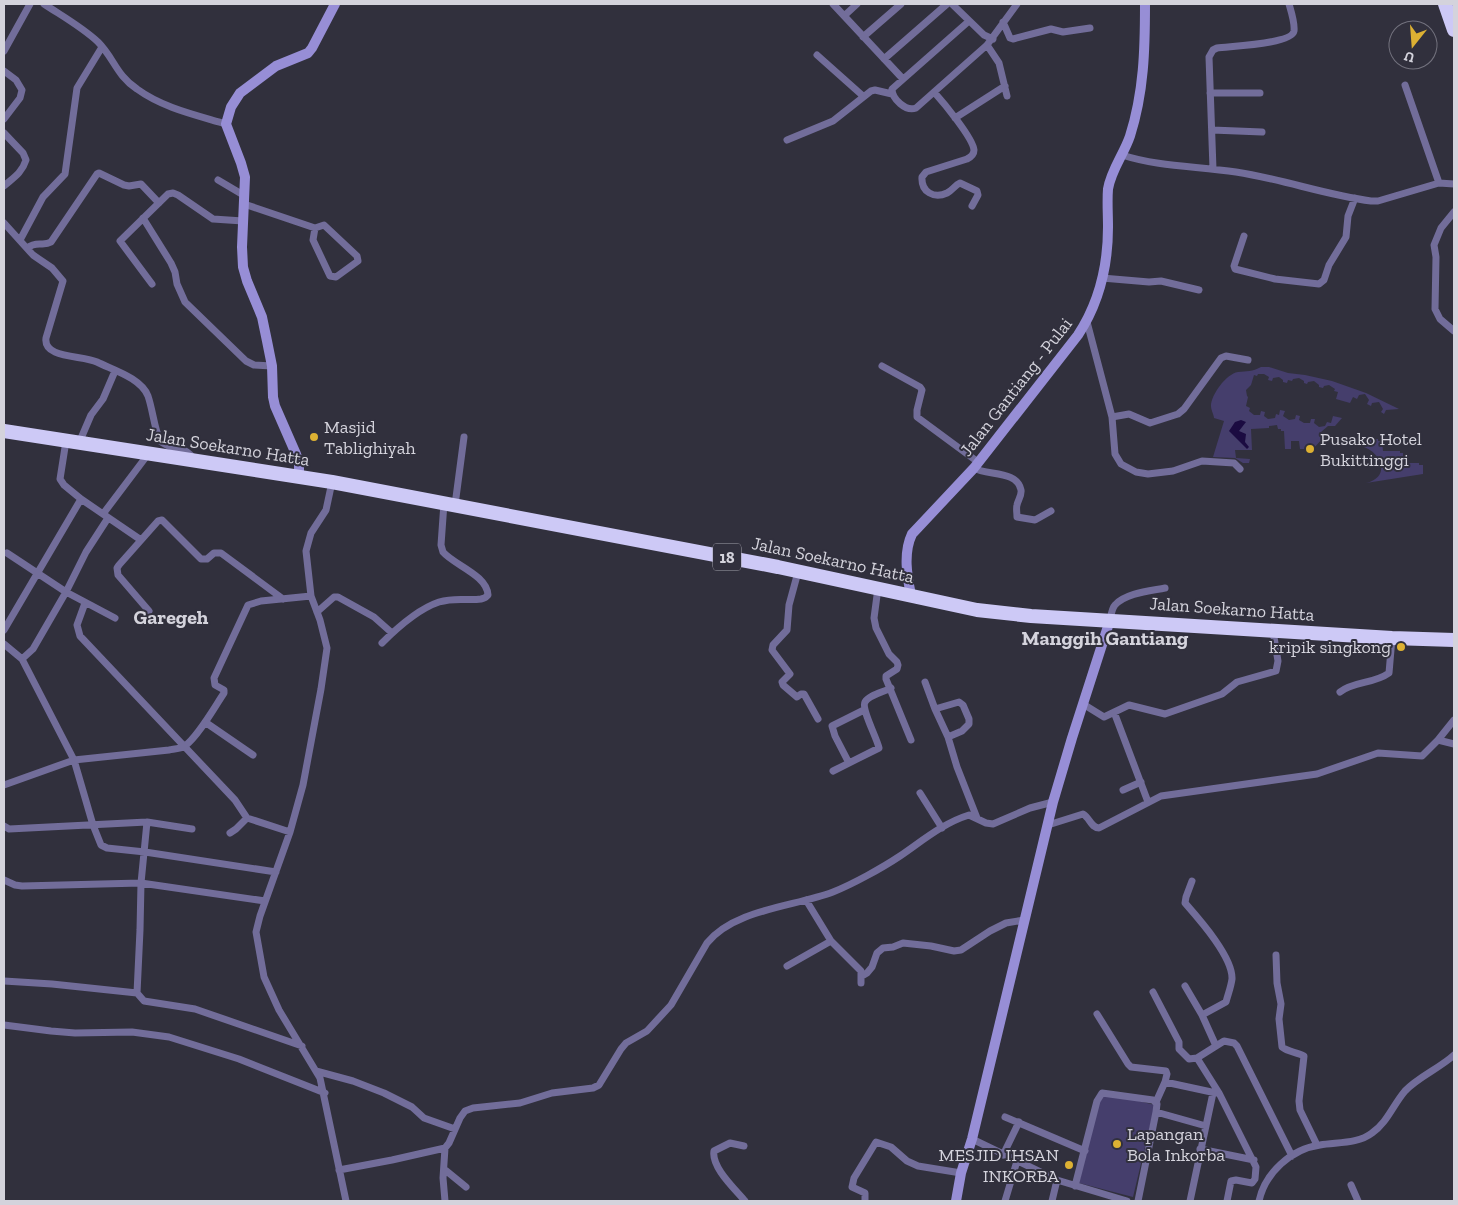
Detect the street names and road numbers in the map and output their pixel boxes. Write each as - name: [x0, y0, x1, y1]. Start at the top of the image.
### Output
- street label: Jalan Gantiang - Pulai: [955, 313, 1077, 461]
- street label: Jalan Soekarno Hatta: [145, 423, 311, 471]
- street label: Jalan Soekarno Hatta: [750, 532, 916, 588]
- road number: 18: [713, 544, 741, 570]
- street label: Jalan Soekarno Hatta: [1149, 592, 1315, 626]

